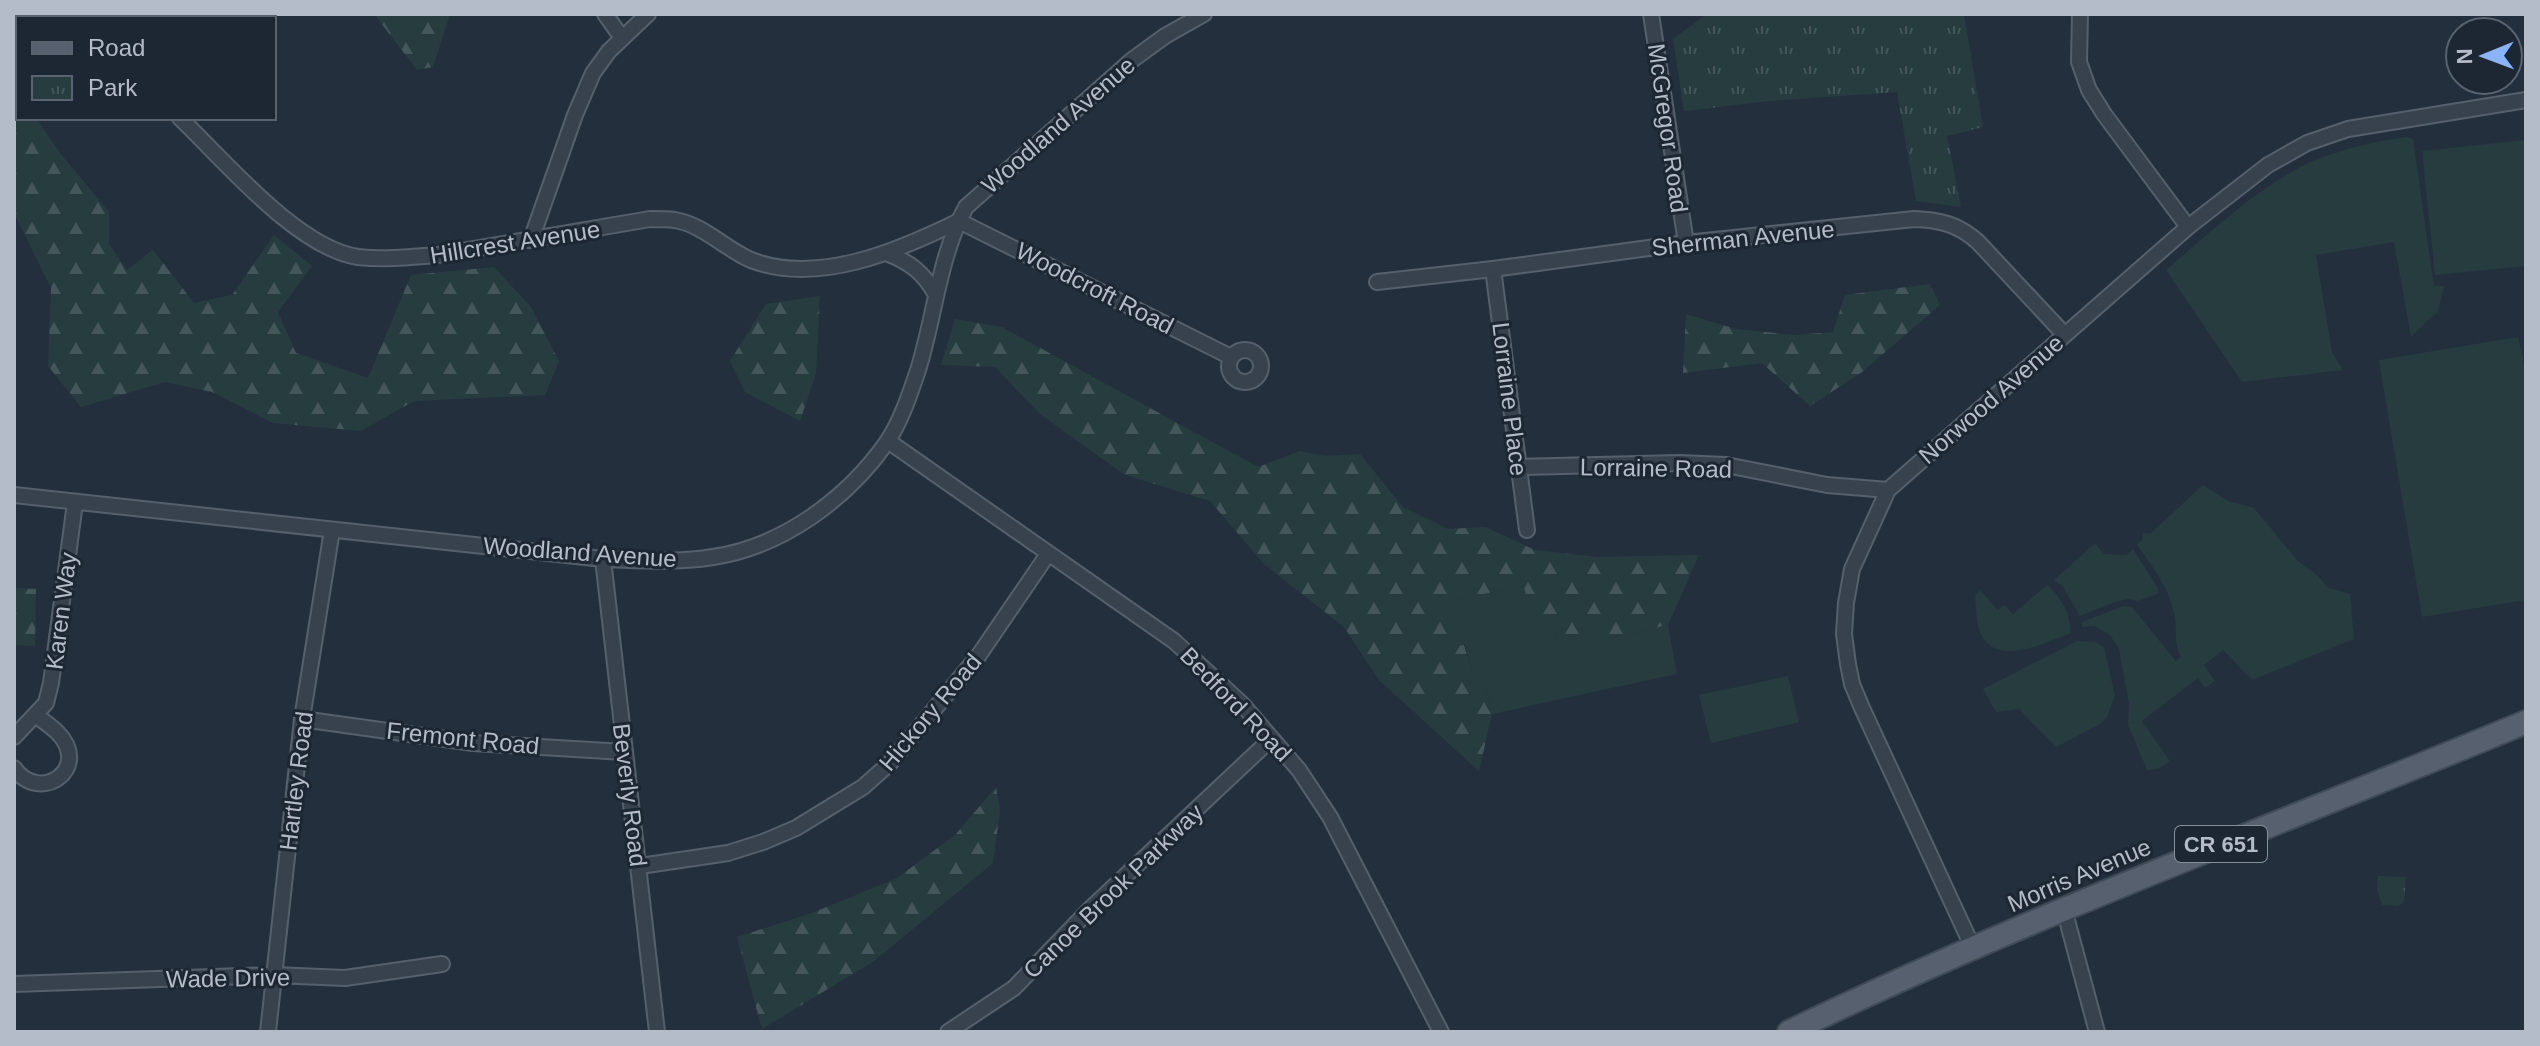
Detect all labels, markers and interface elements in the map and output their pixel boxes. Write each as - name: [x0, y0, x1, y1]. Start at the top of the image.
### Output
- legend: [16, 16, 276, 120]
- north arrow: [2444, 16, 2524, 96]
- text: Road: [88, 34, 145, 61]
- street label: McGregor Road: [1643, 42, 1693, 214]
- text: N: [2452, 48, 2477, 65]
- street label: Woodland Avenue: [976, 51, 1140, 199]
- text: Park: [88, 74, 138, 101]
- street label: Hillcrest Avenue: [428, 215, 602, 269]
- street label: Sherman Avenue: [1650, 215, 1836, 261]
- street label: Woodcroft Road: [1012, 237, 1178, 339]
- street label: Lorraine Place: [1487, 321, 1533, 477]
- street label: Norwood Avenue: [1913, 329, 2069, 469]
- street label: Lorraine Road: [1580, 453, 1732, 483]
- street label: Woodland Avenue: [482, 532, 678, 572]
- street label: Karen Way: [40, 551, 82, 671]
- street label: Bedford Road: [1175, 641, 1297, 767]
- street label: Hickory Road: [873, 648, 987, 776]
- street label: Hartley Road: [274, 710, 318, 852]
- street label: Fremont Road: [385, 717, 541, 759]
- street label: Beverly Road: [608, 722, 652, 868]
- street label: Canoe Brook Parkway: [1018, 798, 1208, 984]
- road number: CR 651: [2175, 826, 2267, 862]
- street label: Morris Avenue: [2003, 833, 2155, 917]
- street label: Wade Drive: [166, 963, 290, 993]

